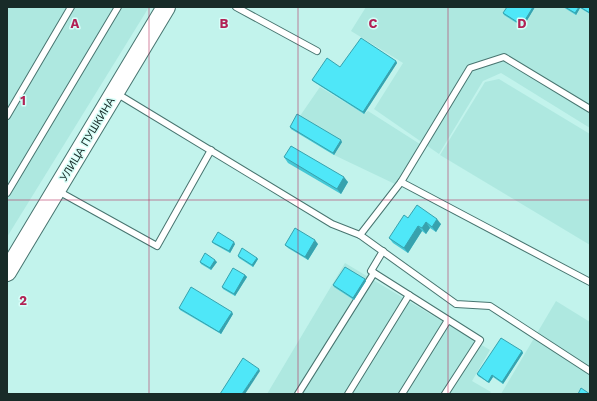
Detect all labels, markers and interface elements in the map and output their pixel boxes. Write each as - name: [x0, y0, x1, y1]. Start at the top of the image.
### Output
- text: A: [71, 16, 80, 31]
- text: B: [220, 16, 229, 31]
- text: C: [369, 16, 378, 31]
- text: D: [517, 16, 527, 31]
- text: 1: [20, 93, 26, 108]
- street label: УЛИЦА ПУШКИНА: [57, 94, 118, 184]
- text: 2: [19, 293, 27, 308]

